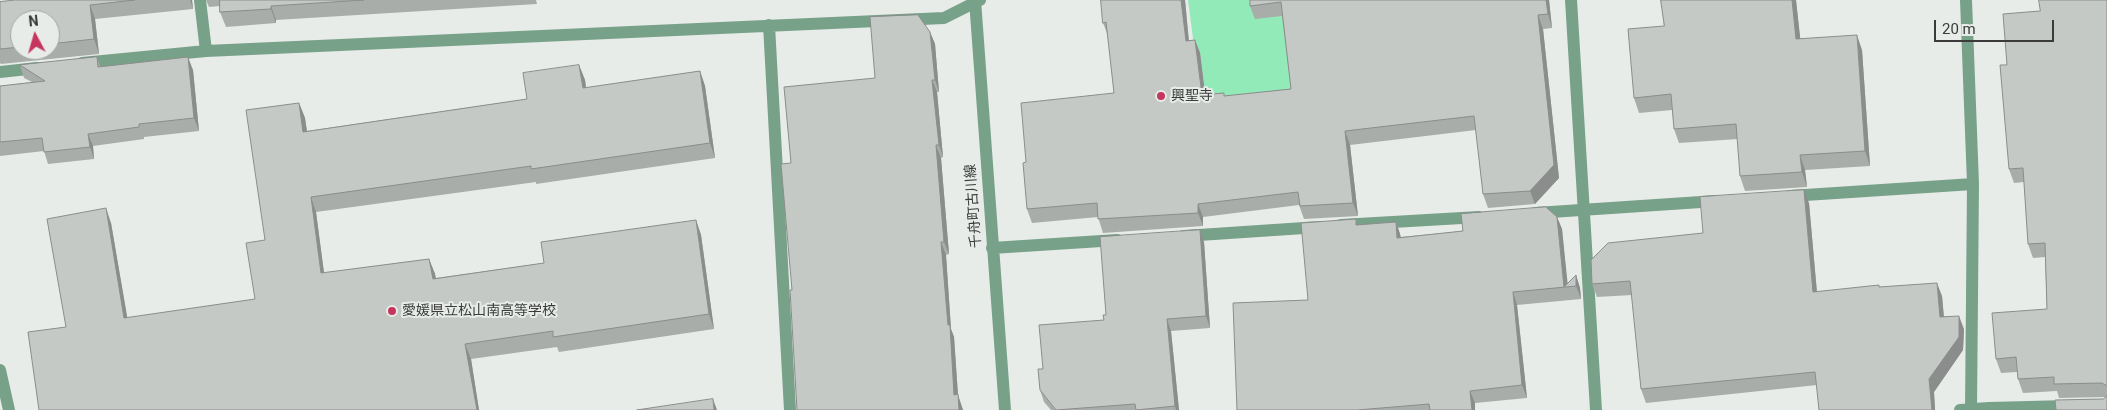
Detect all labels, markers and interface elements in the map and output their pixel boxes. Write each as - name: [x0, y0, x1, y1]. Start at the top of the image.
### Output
- north arrow: [10, 10, 60, 60]
- scale bar: [1937, 10, 2057, 42]
- text: N: [28, 13, 39, 30]
- text: 20 m: [1942, 20, 1976, 38]
- place label: 興聖寺: [1171, 88, 1213, 104]
- marker: 興聖寺: [1155, 90, 1167, 102]
- street label: 千舟町古川線: [963, 164, 985, 248]
- place label: 愛媛県立松山南高等学校: [402, 303, 556, 319]
- marker: 愛媛県立松山南高等学校: [386, 305, 398, 317]

